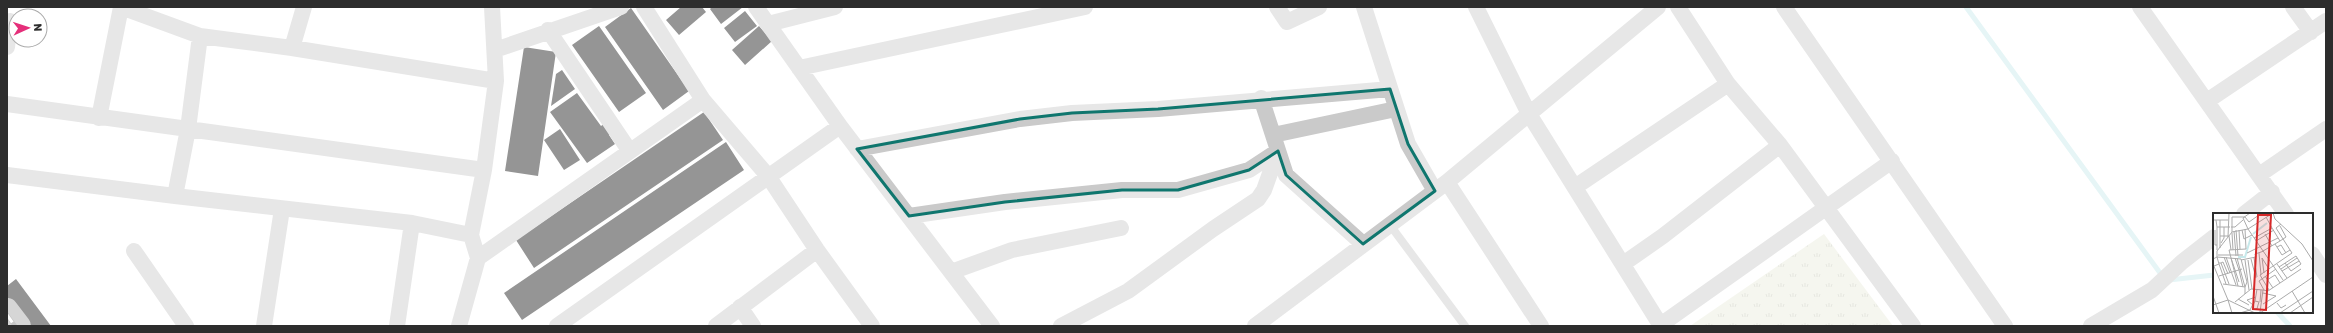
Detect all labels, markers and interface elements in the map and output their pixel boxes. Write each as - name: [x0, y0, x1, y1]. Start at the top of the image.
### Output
- north arrow: [8, 8, 48, 48]
- text: N: [31, 23, 44, 32]
- inset map: [2213, 213, 2313, 313]

